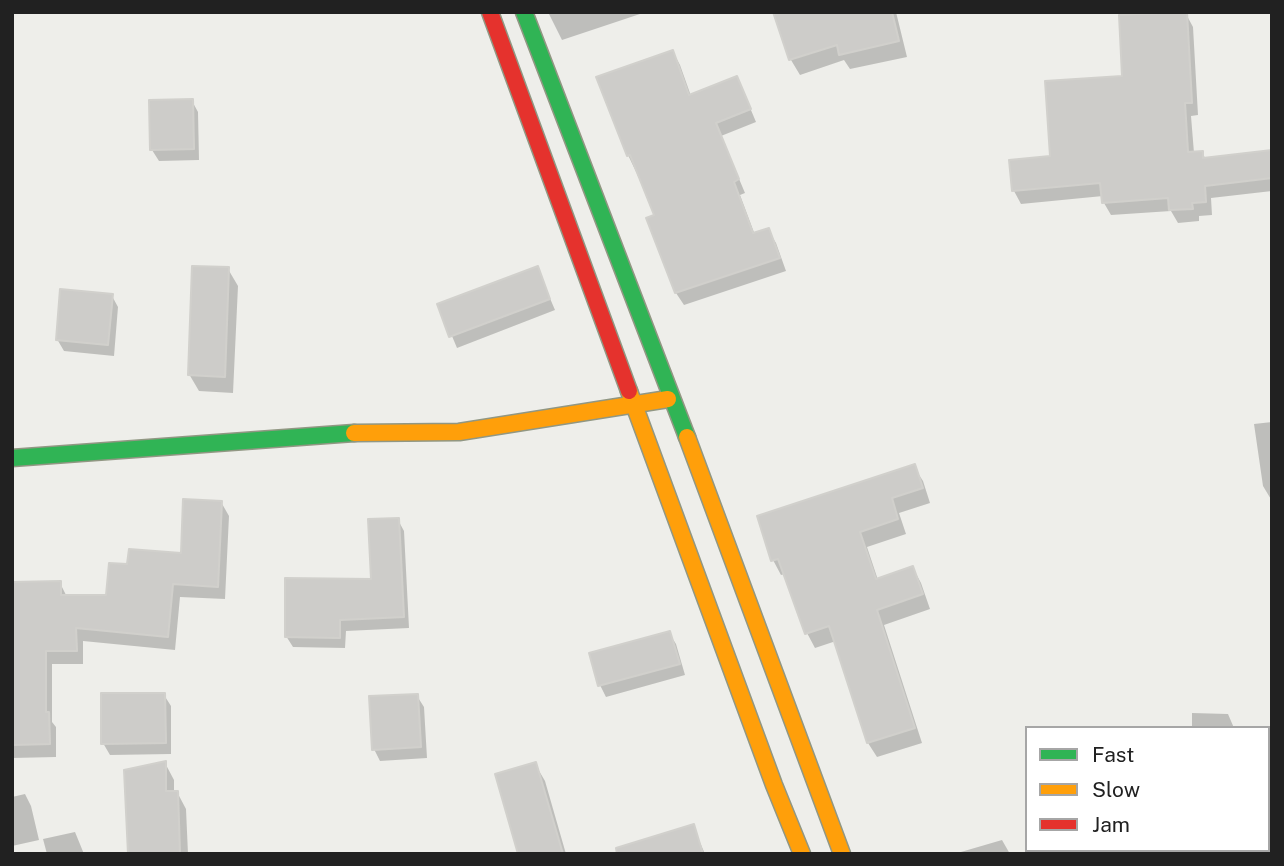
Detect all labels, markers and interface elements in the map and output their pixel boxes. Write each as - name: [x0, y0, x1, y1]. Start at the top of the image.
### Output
- legend: [1025, 726, 1270, 852]
- text: Fast: [1092, 742, 1134, 767]
- text: Slow: [1092, 777, 1140, 802]
- text: Jam: [1092, 812, 1130, 837]

